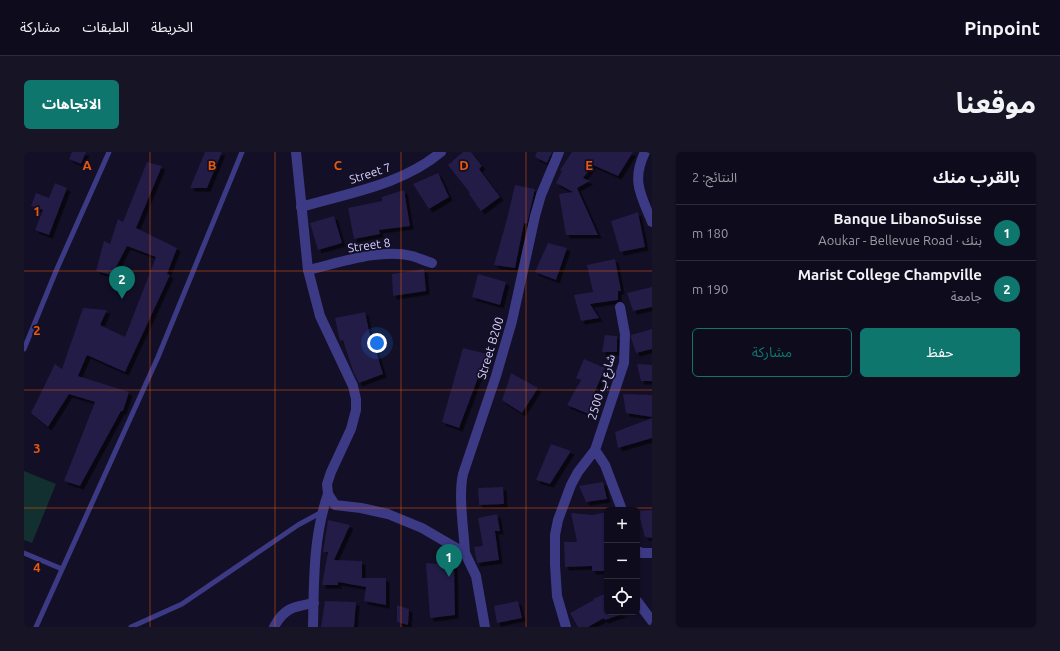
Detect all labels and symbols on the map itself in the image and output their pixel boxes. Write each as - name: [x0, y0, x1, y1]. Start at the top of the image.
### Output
- text: A: [82, 158, 92, 172]
- text: B: [208, 158, 217, 172]
- text: C: [334, 158, 343, 172]
- text: D: [459, 158, 469, 172]
- text: E: [585, 158, 593, 172]
- street label: Street 7: [348, 160, 392, 186]
- text: 1: [33, 204, 41, 218]
- street label: Street 8: [347, 236, 391, 254]
- pin: 2: [109, 266, 135, 299]
- street label: Street B200: [474, 315, 506, 381]
- text: 2: [33, 323, 41, 337]
- your location: [367, 333, 387, 353]
- street label: شارع ب 2500: [585, 353, 620, 422]
- text: 3: [33, 441, 41, 455]
- pin: 1: [436, 544, 462, 577]
- text: 4: [33, 560, 41, 574]

